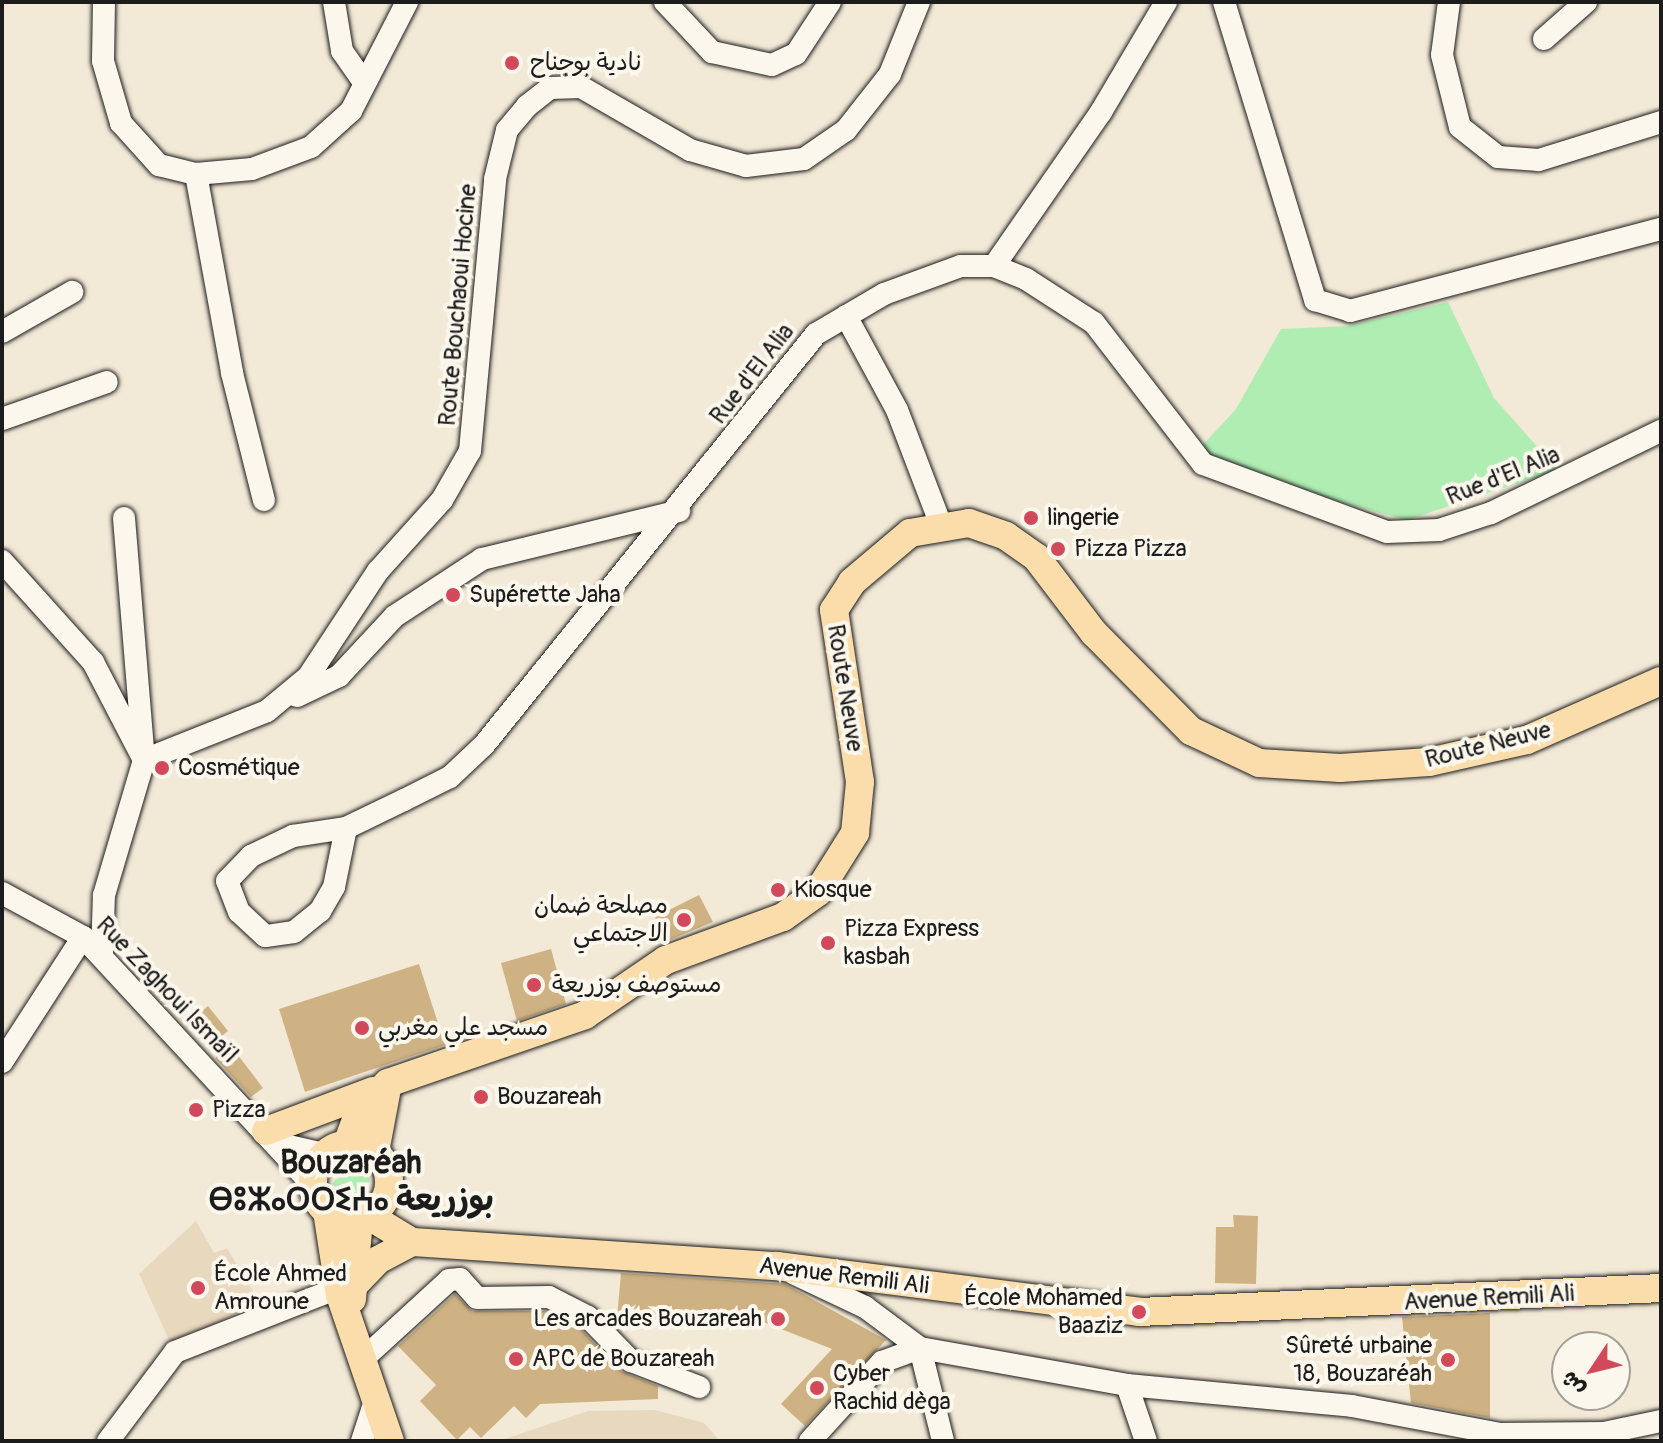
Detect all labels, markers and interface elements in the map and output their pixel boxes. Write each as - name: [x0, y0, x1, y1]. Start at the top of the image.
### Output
- place label: نادية بوجناح: [530, 49, 641, 77]
- marker: نادية بوجناح: [501, 52, 523, 74]
- street label: Route Bouchaoui Hocine: [433, 183, 483, 427]
- street label: Rue d'El Alia: [704, 318, 800, 430]
- street label: Rue d'El Alia: [1442, 440, 1564, 512]
- place label: lingerie: [1047, 504, 1119, 532]
- marker: lingerie: [1022, 509, 1040, 527]
- place label: Pizza Pizza: [1074, 535, 1187, 563]
- marker: Pizza Pizza: [1049, 540, 1067, 558]
- place label: Supérette Jaha: [469, 581, 621, 609]
- marker: Supérette Jaha: [444, 586, 462, 604]
- street label: Route Neuve: [821, 622, 869, 754]
- street label: Route Neuve: [1422, 716, 1554, 774]
- place label: Cosmétique: [178, 754, 300, 782]
- marker: Cosmétique: [153, 759, 171, 777]
- place label: Kiosque: [794, 876, 871, 904]
- marker: Kiosque: [769, 881, 787, 899]
- place label: مصلحة ضمان الاجتماعي: [534, 892, 668, 948]
- street label: Rue Zaghoui Ismaïl: [90, 911, 244, 1069]
- marker: مصلحة ضمان الاجتماعي: [675, 911, 693, 929]
- place label: Pizza Express kasbah: [844, 915, 979, 971]
- marker: Pizza Express kasbah: [819, 934, 837, 952]
- place label: مستوصف بوزريعة: [552, 971, 722, 999]
- marker: مستوصف بوزريعة: [523, 974, 545, 996]
- place label: مسجد علي مغربي: [378, 1014, 548, 1042]
- marker: مسجد علي مغربي: [353, 1019, 371, 1037]
- place label: Bouzareah: [497, 1083, 602, 1111]
- marker: Bouzareah: [472, 1088, 490, 1106]
- place label: Pizza: [212, 1096, 266, 1124]
- marker: Pizza: [187, 1101, 205, 1119]
- district label: Bouzaréah ⴱⵓⵣⴰⵔⵔⵉⵄⴰ بوزريعة: [208, 1145, 494, 1220]
- street label: Avenue Remili Ali: [757, 1251, 931, 1301]
- place label: École Ahmed Amroune: [214, 1260, 347, 1316]
- marker: École Ahmed Amroune: [189, 1279, 207, 1297]
- street label: Avenue Remili Ali: [1403, 1279, 1575, 1317]
- place label: École Mohamed Baaziz: [964, 1284, 1123, 1340]
- marker: École Mohamed Baaziz: [1130, 1303, 1148, 1321]
- place label: Les arcades Bouzareah: [533, 1305, 762, 1333]
- marker: Les arcades Bouzareah: [769, 1310, 787, 1328]
- north arrow: [1551, 1331, 1631, 1411]
- place label: Sûreté urbaine 18, Bouzaréah: [1285, 1332, 1432, 1388]
- place label: APC de Bouzareah: [532, 1345, 714, 1373]
- marker: APC de Bouzareah: [507, 1350, 525, 1368]
- marker: Sûreté urbaine 18, Bouzaréah: [1439, 1351, 1457, 1369]
- place label: Cyber Rachid dèga: [833, 1360, 951, 1416]
- text: ش: [1555, 1366, 1591, 1402]
- marker: Cyber Rachid dèga: [808, 1379, 826, 1397]

